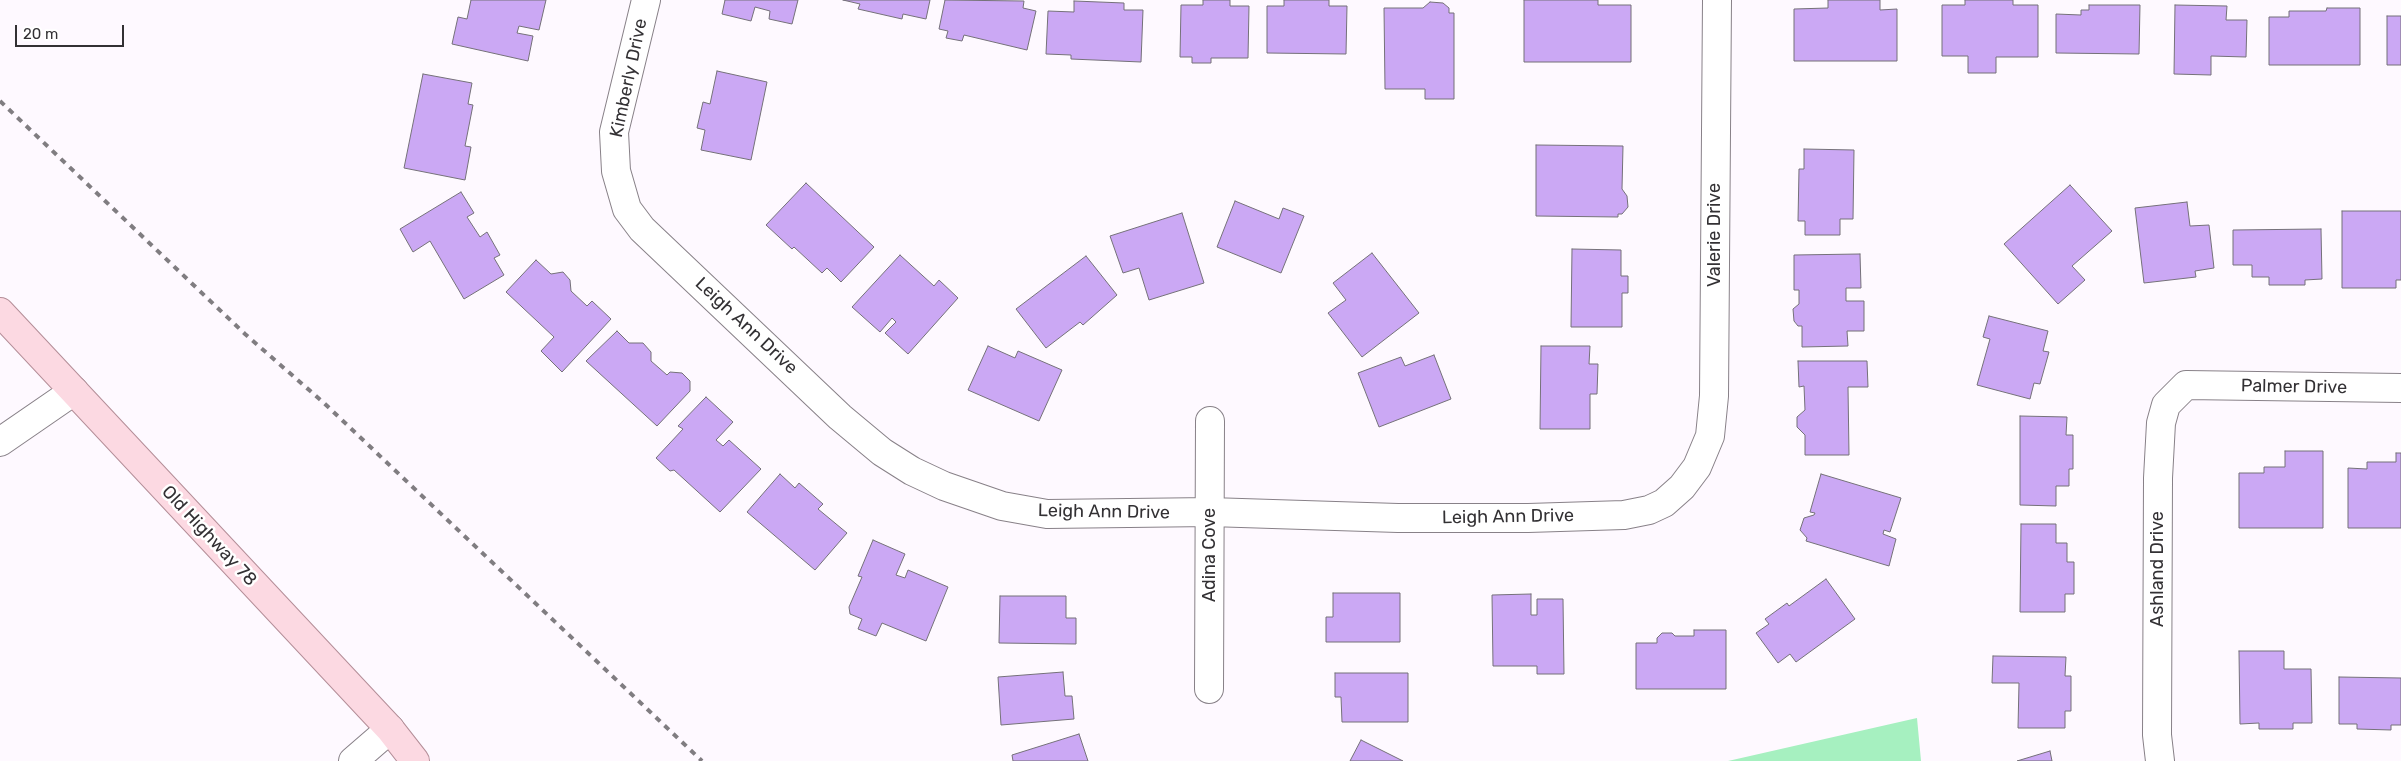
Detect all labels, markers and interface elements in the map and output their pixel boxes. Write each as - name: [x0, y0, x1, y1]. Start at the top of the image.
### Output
- scale bar: [18, 15, 126, 47]
- street label: Kimberly Drive: [606, 17, 652, 139]
- text: 20 m: [23, 25, 58, 43]
- street label: Valerie Drive: [1704, 183, 1726, 287]
- street label: Leigh Ann Drive: [690, 273, 802, 379]
- street label: Palmer Drive: [2241, 375, 2347, 399]
- street label: Old Highway 78: [157, 481, 261, 591]
- street label: Leigh Ann Drive: [1038, 500, 1170, 524]
- street label: Leigh Ann Drive: [1442, 505, 1574, 529]
- street label: Adina Cove: [1199, 508, 1221, 602]
- street label: Ashland Drive: [2147, 511, 2169, 627]

